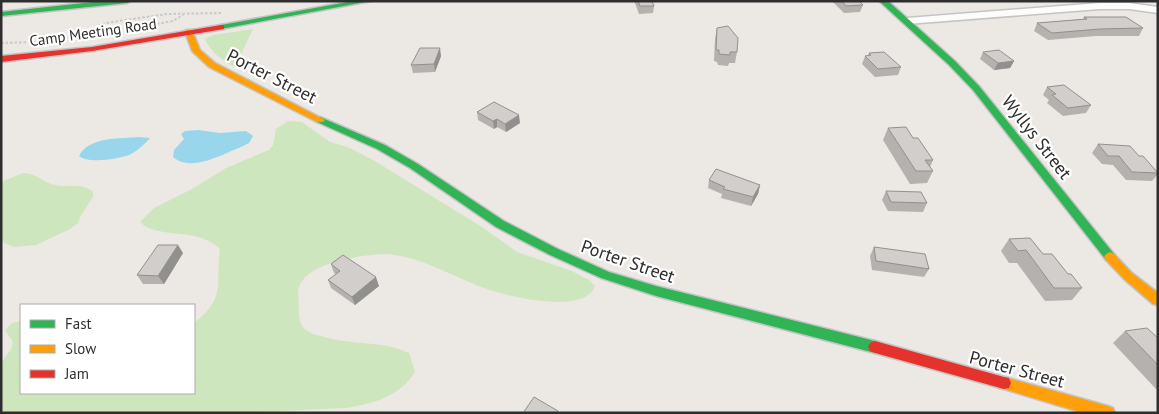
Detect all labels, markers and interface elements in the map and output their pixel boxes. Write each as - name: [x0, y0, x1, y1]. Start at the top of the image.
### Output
- street label: Camp Meeting Road: [28, 14, 158, 50]
- street label: Porter Street: [223, 44, 321, 108]
- street label: Wyllys Street: [997, 90, 1077, 184]
- street label: Porter Street: [578, 234, 678, 288]
- legend: [20, 304, 195, 394]
- text: Fast: [65, 314, 92, 333]
- text: Slow: [65, 339, 96, 358]
- street label: Porter Street: [967, 345, 1067, 393]
- text: Jam: [64, 364, 89, 383]

